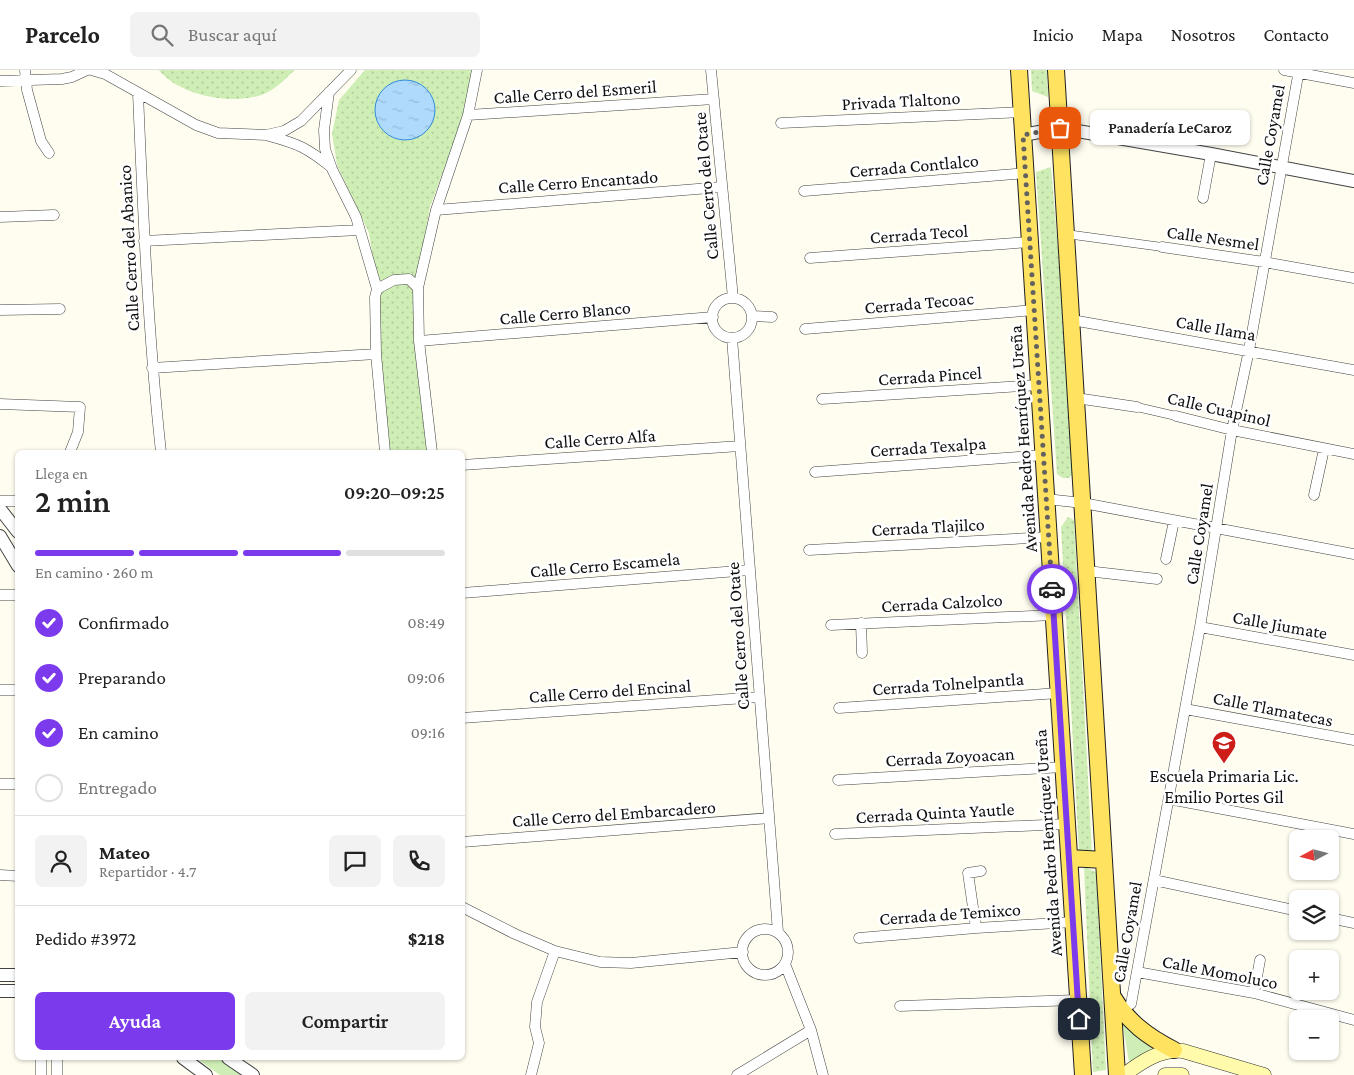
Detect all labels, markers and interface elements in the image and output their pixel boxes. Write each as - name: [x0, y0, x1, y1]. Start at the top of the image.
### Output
- search box: [130, 12, 480, 57]
- text: Parcelo: [25, 21, 100, 48]
- icon: search: [148, 21, 176, 49]
- text: Buscar aquí: [188, 24, 276, 45]
- text: Inicio: [1033, 25, 1074, 45]
- text: Mapa: [1102, 25, 1143, 45]
- text: Nosotros: [1171, 25, 1235, 45]
- text: Contacto: [1263, 25, 1329, 45]
- street label: Calle Cerro del Esmeril: [493, 76, 657, 108]
- street label: Calle Coyamel: [1251, 82, 1289, 187]
- street label: Privada Tlaltono: [841, 88, 961, 114]
- pin: [1039, 107, 1081, 149]
- callout: Panadería LeCaroz: [1090, 110, 1250, 146]
- street label: Calle Cerro del Otate: [690, 111, 722, 261]
- icon: bag: [1046, 114, 1074, 142]
- text: Panadería LeCaroz: [1108, 119, 1232, 136]
- street label: Cerrada Contlalco: [849, 150, 979, 182]
- street label: Calle Cerro del Abanico: [115, 164, 143, 332]
- street label: Calle Cerro Encantado: [497, 166, 659, 198]
- street label: Cerrada Tecol: [869, 221, 969, 247]
- street label: Calle Nesmel: [1165, 222, 1261, 254]
- street label: Cerrada Tecoac: [864, 288, 975, 318]
- street label: Calle Cerro Blanco: [499, 297, 632, 329]
- street label: Calle Ilama: [1174, 311, 1258, 345]
- street label: Avenida Pedro Henríquez Ureña: [1005, 325, 1041, 553]
- street label: Cerrada Pincel: [878, 362, 983, 390]
- street label: Calle Cuapinol: [1165, 387, 1273, 431]
- street label: Calle Cerro Alfa: [544, 425, 656, 453]
- street label: Cerrada Texalpa: [869, 433, 987, 461]
- text: Llega en: [35, 465, 88, 482]
- street label: Calle Coyamel: [1181, 481, 1217, 586]
- text: 09:20–09:25: [344, 482, 445, 503]
- text: 2 min: [35, 483, 110, 519]
- street label: Cerrada Tlajilco: [871, 514, 985, 541]
- street label: Calle Cerro Escamela: [529, 548, 681, 582]
- street label: Calle Cerro del Otate: [723, 561, 753, 711]
- text: En camino · 260 m: [35, 564, 153, 581]
- courier: [1027, 564, 1077, 614]
- icon: car: [1038, 575, 1066, 603]
- street label: Cerrada Calzolco: [881, 590, 1003, 616]
- street label: Calle Jiumate: [1231, 607, 1329, 643]
- icon: check: [35, 609, 63, 637]
- text: Confirmado: [78, 612, 169, 633]
- text: 08:49: [408, 614, 445, 631]
- icon: check: [35, 664, 63, 692]
- text: Preparando: [78, 667, 166, 688]
- text: 09:06: [407, 669, 445, 686]
- street label: Cerrada Tolnelpantla: [872, 669, 1024, 699]
- street label: Calle Cerro del Encinal: [528, 675, 692, 707]
- street label: Calle Tlamatecas: [1211, 688, 1335, 730]
- icon: check: [35, 719, 63, 747]
- text: En camino: [78, 722, 159, 743]
- text: 09:16: [411, 724, 445, 741]
- street label: Avenida Pedro Henríquez Ureña: [1030, 729, 1066, 957]
- school or university icon: Escuela Primaria Lic. Emilio Portes Gil: [1211, 730, 1237, 764]
- street label: Cerrada Zoyoacan: [885, 744, 1016, 770]
- place label: Escuela Primaria Lic. Emilio Portes Gil: [1149, 766, 1299, 807]
- text: Entregado: [78, 777, 157, 798]
- street label: Calle Cerro del Embarcadero: [511, 797, 717, 831]
- street label: Cerrada Quinta Yautle: [855, 799, 1015, 827]
- north arrow: [1289, 830, 1339, 880]
- map controls: [1289, 830, 1339, 1060]
- button: person: [35, 835, 87, 887]
- button: chat: [329, 835, 381, 887]
- button: phone: [393, 835, 445, 887]
- text: Mateo: [99, 842, 150, 863]
- text: Repartidor · 4.7: [99, 863, 196, 880]
- street label: Calle Coyamel: [1108, 879, 1146, 984]
- button: layers: [1289, 890, 1339, 940]
- street label: Cerrada de Temixco: [879, 899, 1021, 929]
- text: Pedido #3972: [35, 928, 136, 949]
- text: $218: [408, 928, 445, 949]
- button: +: [1289, 950, 1339, 1000]
- street label: Calle Momoluco: [1160, 951, 1280, 993]
- button: Ayuda: [35, 992, 235, 1050]
- button: Compartir: [245, 992, 445, 1050]
- pin: [1058, 998, 1100, 1040]
- icon: home: [1065, 1005, 1093, 1033]
- button: −: [1289, 1010, 1339, 1060]

